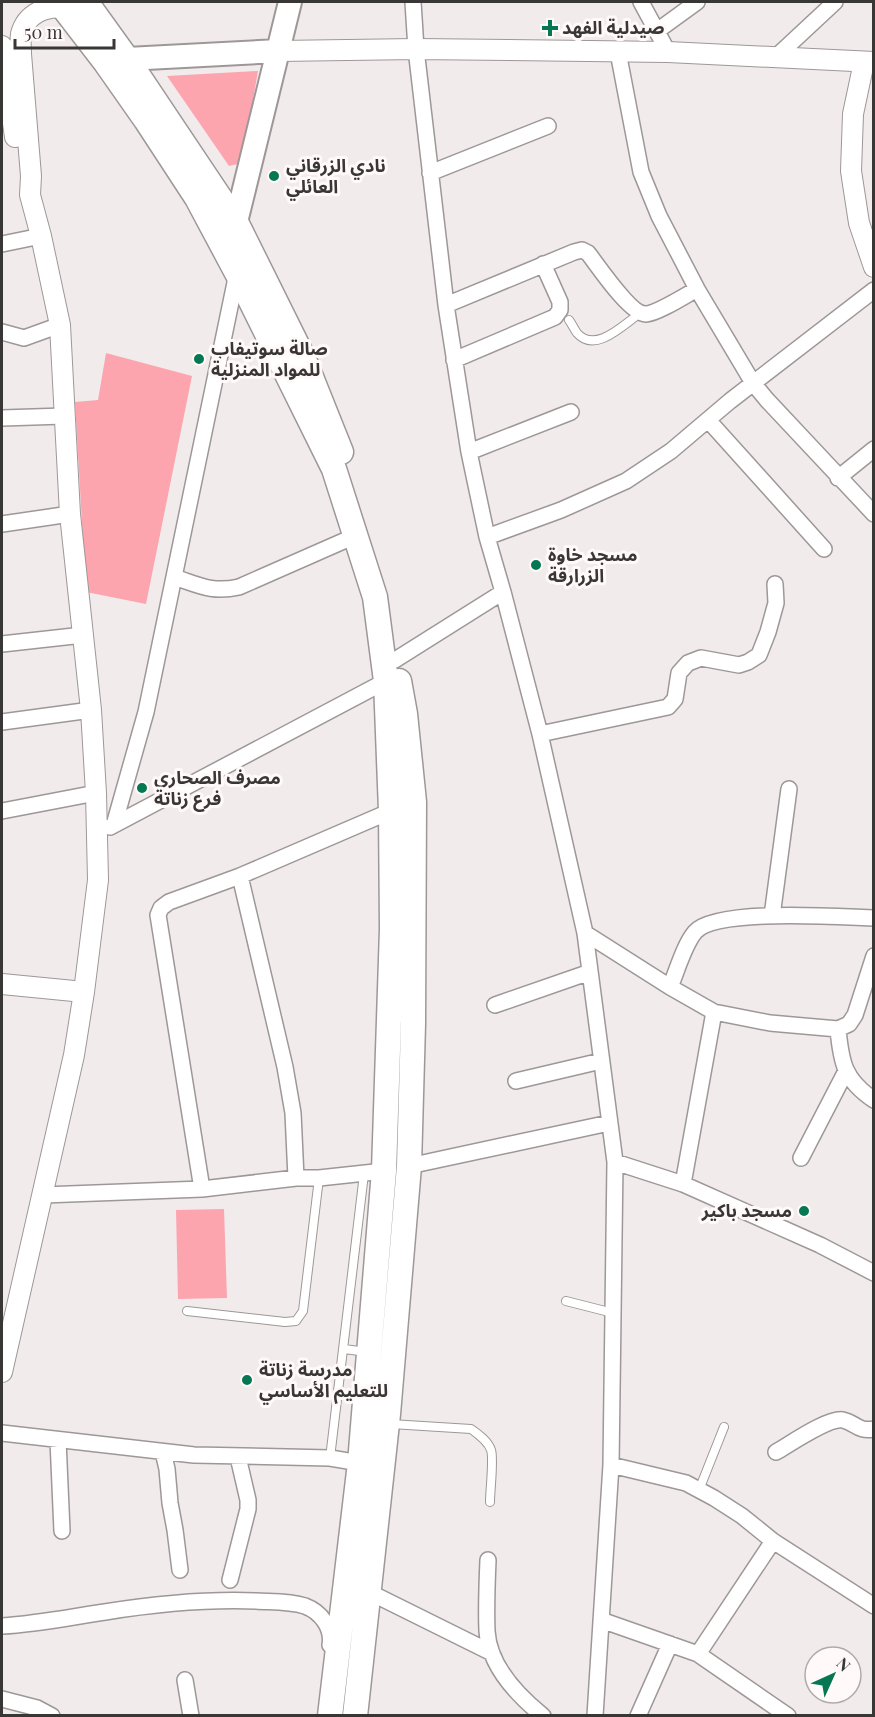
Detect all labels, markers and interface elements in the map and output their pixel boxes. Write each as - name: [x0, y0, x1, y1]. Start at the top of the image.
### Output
- scale bar: [15, 12, 114, 50]
- place label: صيدلية الفهد: [562, 15, 664, 39]
- text: 50 m: [24, 20, 63, 44]
- marker: صيدلية الفهد: [543, 21, 557, 35]
- place label: نادي الزرقاني العائلي: [286, 153, 386, 201]
- marker: نادي الزرقاني العائلي: [267, 169, 281, 183]
- place label: صالة سوتيفاب للمواد المنزلية: [211, 336, 328, 381]
- marker: صالة سوتيفاب للمواد المنزلية: [192, 352, 206, 366]
- place label: مسجد خاوة الزرارقة: [548, 542, 638, 587]
- marker: مسجد خاوة الزرارقة: [529, 558, 543, 572]
- place label: مصرف الصحارى فرع زناتة: [154, 765, 281, 812]
- marker: مصرف الصحارى فرع زناتة: [135, 781, 149, 795]
- place label: مسجد باكير: [701, 1198, 792, 1222]
- marker: مسجد باكير: [797, 1204, 811, 1218]
- place label: مدرسة زناتة للتعليم الأساسي: [259, 1357, 388, 1405]
- marker: مدرسة زناتة للتعليم الأساسي: [240, 1373, 254, 1387]
- north arrow: [803, 1645, 863, 1705]
- text: N: [832, 1653, 856, 1676]

